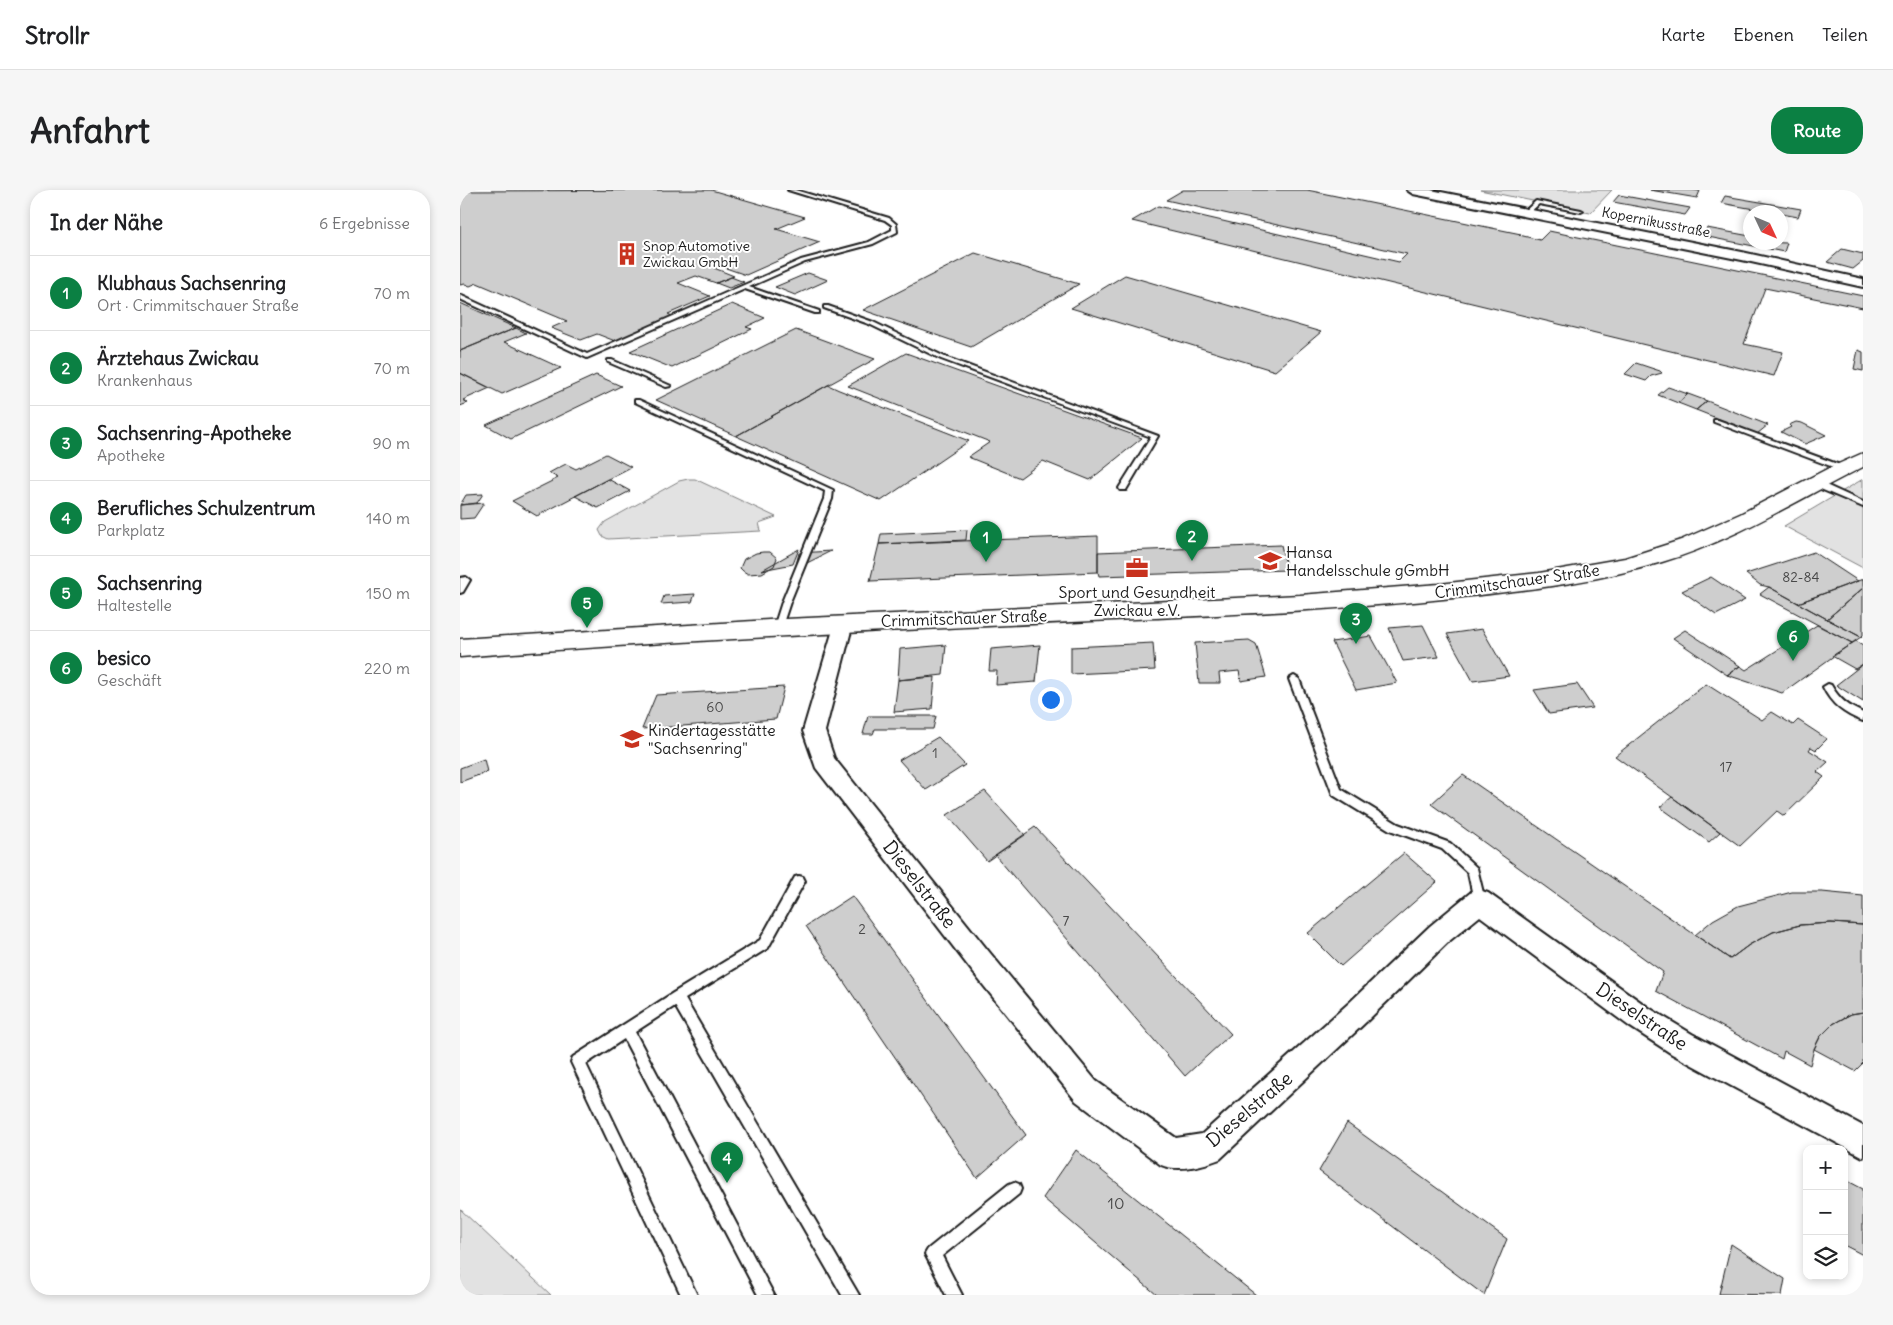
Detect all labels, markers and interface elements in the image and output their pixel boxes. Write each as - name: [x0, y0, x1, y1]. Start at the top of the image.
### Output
- text: Strollr: [25, 20, 90, 50]
- text: Karte: [1661, 23, 1705, 46]
- text: Ebenen: [1733, 23, 1794, 46]
- text: Teilen: [1822, 23, 1868, 46]
- button: Route: [1771, 107, 1863, 154]
- text: Anfahrt: [30, 108, 150, 152]
- street label: Kopernikusstraße: [1600, 203, 1712, 241]
- north arrow: [1743, 205, 1788, 250]
- text: In der Nähe: [50, 209, 163, 236]
- text: 6 Ergebnisse: [319, 213, 410, 233]
- place label: Snop Automotive Zwickau GmbH: [643, 237, 750, 271]
- building icon: Snop Automotive Zwickau GmbH: [614, 241, 640, 267]
- text: Klubhaus Sachsenring: [97, 271, 286, 295]
- text: 1: [63, 283, 69, 303]
- text: 70 m: [374, 283, 410, 303]
- text: Ort · Crimmitschauer Straße: [97, 295, 299, 315]
- text: Ärztehaus Zwickau: [97, 346, 259, 370]
- text: 2: [62, 358, 70, 378]
- text: 70 m: [374, 358, 410, 378]
- text: Krankenhaus: [97, 370, 192, 390]
- text: Sachsenring-Apotheke: [97, 421, 291, 445]
- text: 3: [61, 433, 71, 453]
- text: 90 m: [372, 433, 410, 453]
- text: Apotheke: [97, 445, 165, 465]
- text: Berufliches Schulzentrum: [97, 496, 315, 520]
- text: 4: [61, 508, 71, 528]
- text: 140 m: [366, 508, 410, 528]
- text: Parkplatz: [97, 520, 165, 540]
- pin: 2: [1176, 520, 1208, 561]
- pin: 1: [970, 521, 1002, 562]
- place label: Hansa Handelsschule gGmbH: [1286, 542, 1449, 580]
- school or university icon: Hansa Handelsschule gGmbH: [1257, 548, 1283, 574]
- office icon: Sport und Gesundheit Zwickau e.V.: [1124, 555, 1150, 581]
- street label: Crimmitschauer Straße: [1433, 560, 1601, 602]
- house number: 82-84: [1782, 568, 1820, 586]
- text: Sachsenring: [97, 571, 202, 595]
- place label: Sport und Gesundheit Zwickau e.V.: [1059, 582, 1216, 620]
- text: 5: [61, 583, 71, 603]
- text: 150 m: [366, 583, 410, 603]
- pin: 5: [571, 587, 603, 628]
- text: Haltestelle: [97, 595, 172, 615]
- pin: 3: [1340, 603, 1372, 644]
- street label: Crimmitschauer Straße: [881, 605, 1047, 631]
- pin: 6: [1777, 620, 1809, 661]
- text: besico: [97, 646, 151, 670]
- text: 6: [61, 658, 71, 678]
- text: 220 m: [364, 658, 410, 678]
- text: Geschäft: [97, 670, 162, 690]
- your location: [1038, 687, 1064, 713]
- house number: 60: [706, 698, 724, 716]
- place label: Kindertagesstätte "Sachsenring": [648, 720, 776, 758]
- school or university icon: Kindertagesstätte "Sachsenring": [619, 726, 645, 752]
- house number: 1: [932, 744, 938, 762]
- house number: 17: [1720, 758, 1732, 776]
- street label: Dieselstraße: [878, 835, 962, 933]
- house number: 7: [1063, 912, 1070, 930]
- house number: 2: [858, 920, 866, 938]
- street label: Dieselstraße: [1592, 977, 1692, 1055]
- street label: Dieselstraße: [1201, 1066, 1297, 1152]
- pin: 4: [711, 1142, 743, 1183]
- map controls: [1803, 1145, 1848, 1280]
- button: +: [1803, 1145, 1848, 1190]
- button: −: [1803, 1190, 1848, 1235]
- house number: 10: [1108, 1193, 1124, 1213]
- button: layers: [1803, 1235, 1848, 1280]

